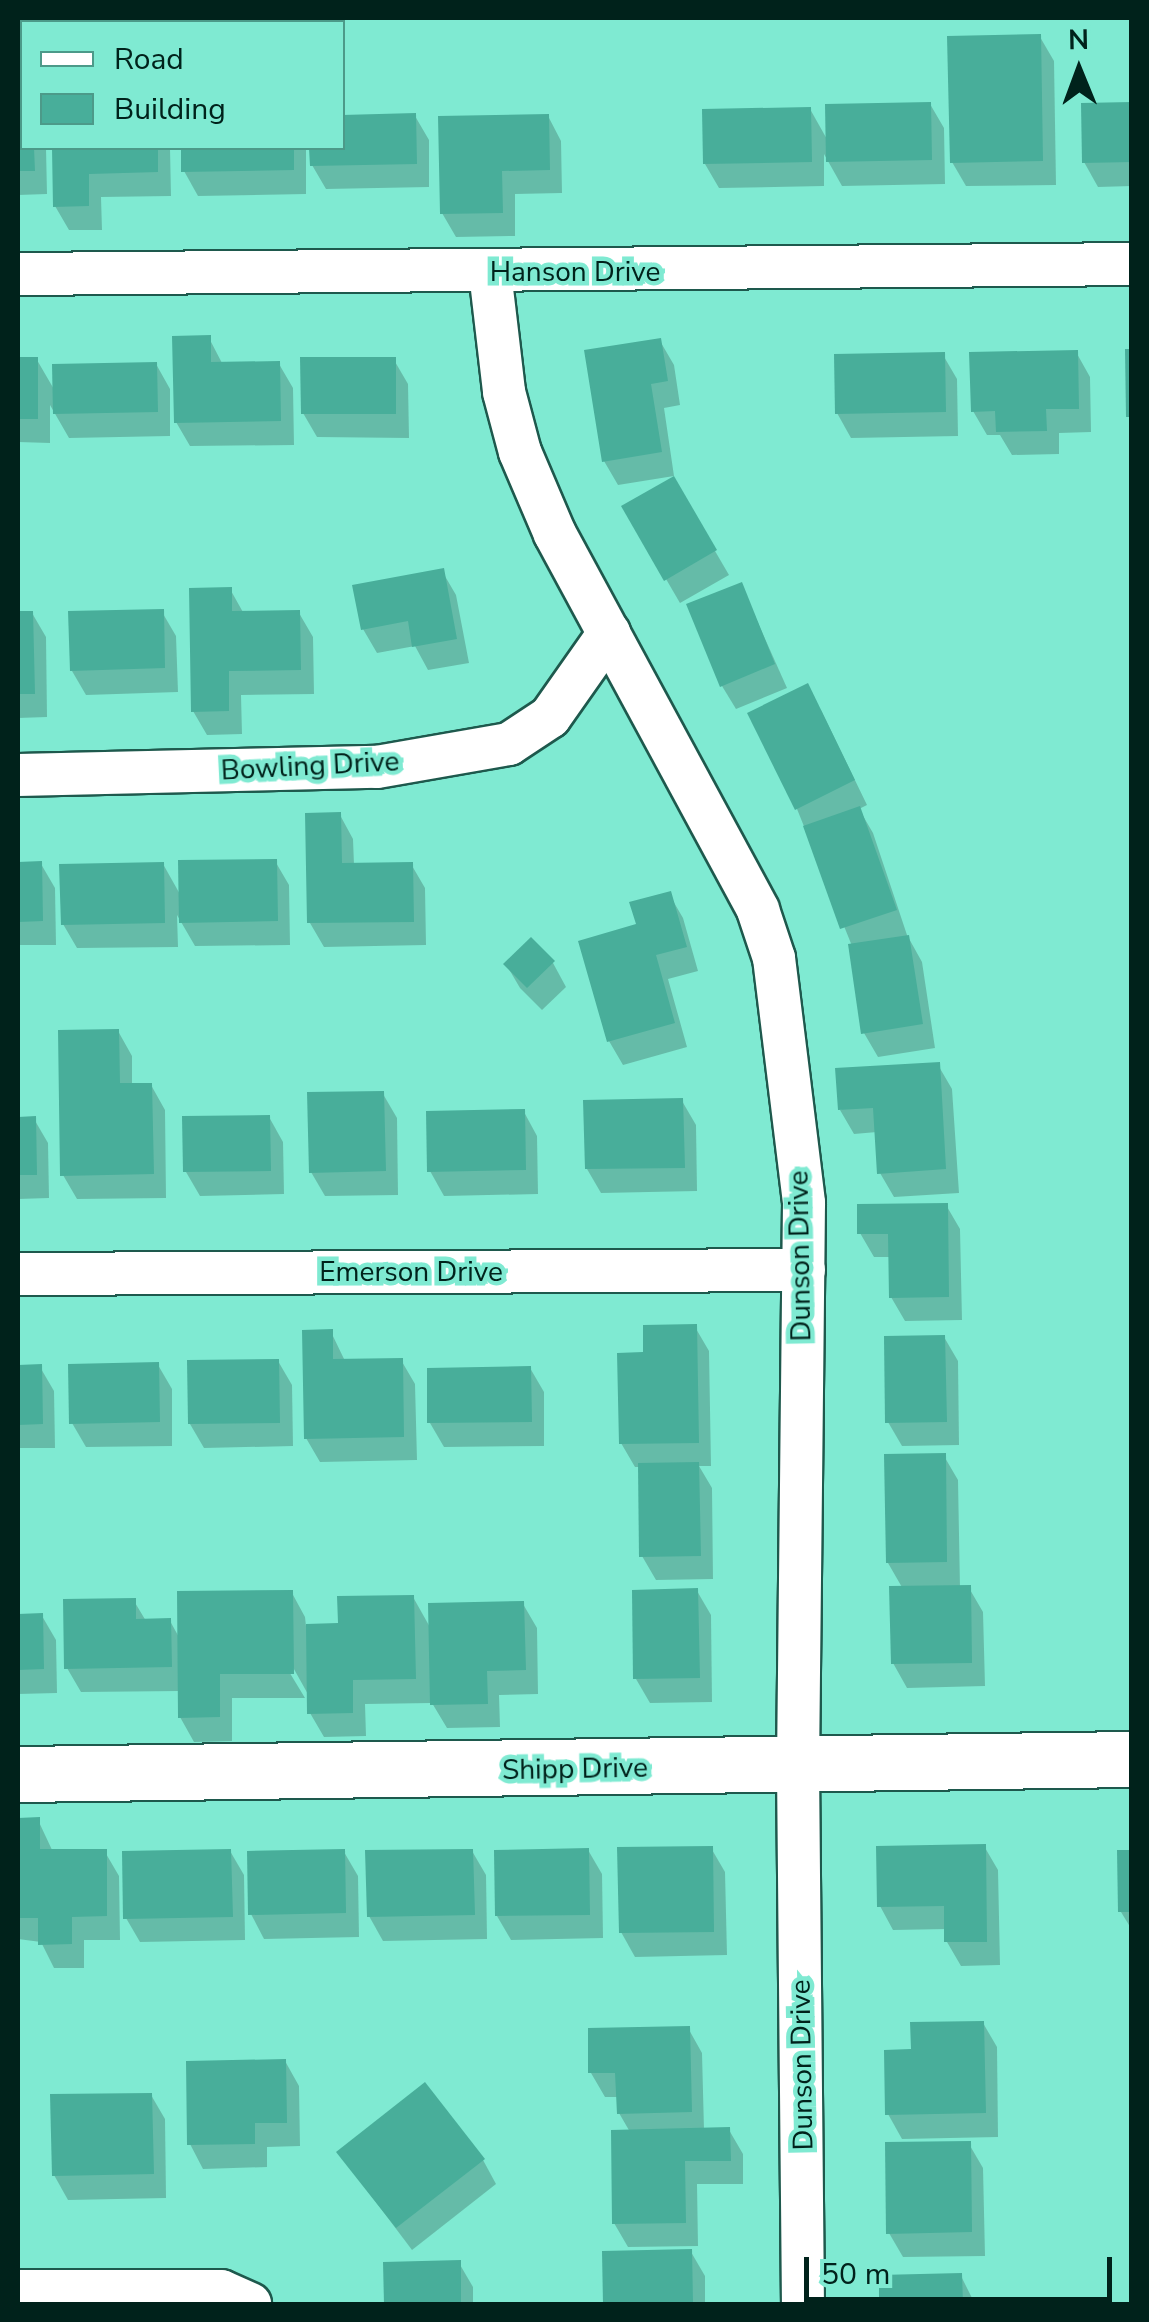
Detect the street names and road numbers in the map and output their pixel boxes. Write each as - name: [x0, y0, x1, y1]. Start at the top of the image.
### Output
- street label: Hanson Drive: [490, 255, 660, 289]
- street label: Bowling Drive: [220, 745, 400, 787]
- street label: Dunson Drive: [782, 1170, 818, 1342]
- street label: Emerson Drive: [319, 1255, 503, 1289]
- street label: Shipp Drive: [502, 1751, 648, 1787]
- street label: Dunson Drive: [784, 1979, 820, 2151]

